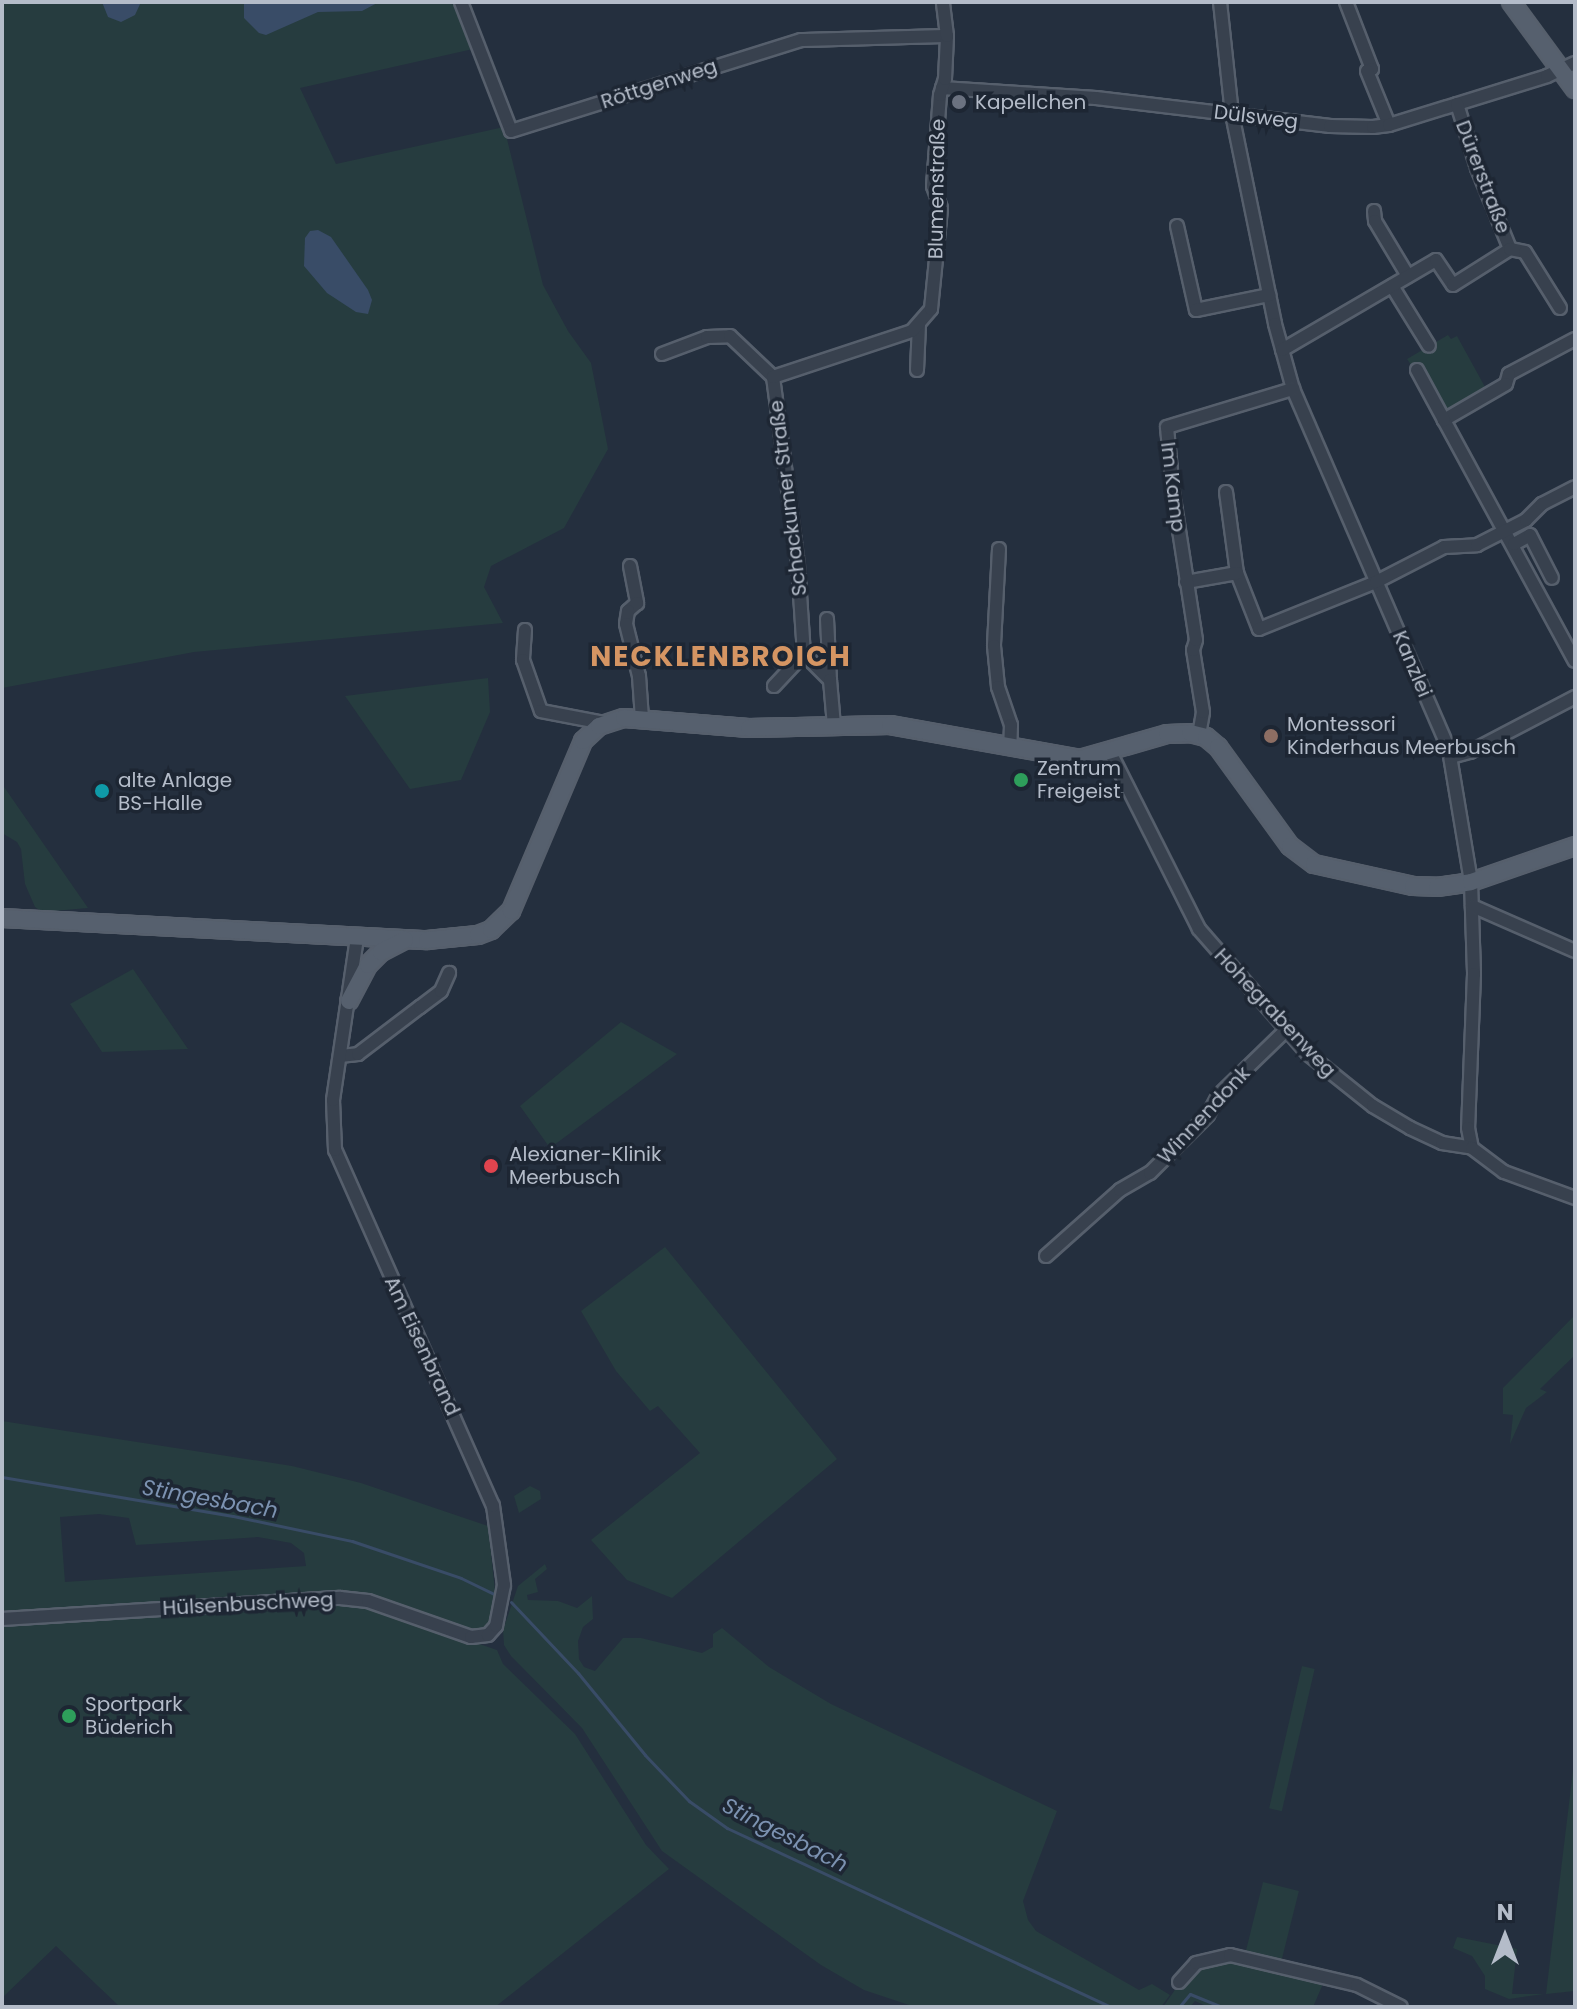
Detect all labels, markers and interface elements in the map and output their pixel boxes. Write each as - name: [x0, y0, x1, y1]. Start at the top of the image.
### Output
- street label: Röttgenweg: [598, 54, 720, 114]
- place label: Kapellchen: [975, 90, 1086, 114]
- marker: Kapellchen: [950, 93, 968, 111]
- street label: Dülsweg: [1213, 100, 1299, 134]
- street label: Dürerstraße: [1450, 117, 1516, 237]
- street label: Blumenstraße: [924, 119, 950, 259]
- street label: Schackumer Straße: [764, 399, 812, 597]
- street label: Im Kamp: [1156, 441, 1190, 533]
- street label: Kanzlei: [1387, 627, 1437, 701]
- district label: NECKLENBROICH: [590, 640, 852, 674]
- place label: Montessori Kinderhaus Meerbusch: [1287, 712, 1516, 759]
- marker: Montessori Kinderhaus Meerbusch: [1262, 727, 1280, 745]
- place label: Zentrum Freigeist: [1037, 756, 1121, 803]
- place label: alte Anlage BS-Halle: [118, 768, 232, 815]
- marker: Zentrum Freigeist: [1012, 771, 1030, 789]
- marker: alte Anlage BS-Halle: [93, 782, 111, 800]
- street label: Hohegrabenweg: [1209, 944, 1341, 1082]
- street label: Winnendonk: [1153, 1061, 1255, 1169]
- place label: Alexianer-Klinik Meerbusch: [509, 1142, 661, 1189]
- marker: Alexianer-Klinik Meerbusch: [480, 1155, 502, 1177]
- street label: Am Eisenbrand: [379, 1272, 465, 1420]
- water label: Stingesbach: [140, 1474, 280, 1524]
- street label: Hülsenbuschweg: [162, 1588, 334, 1620]
- place label: Sportpark Büderich: [85, 1692, 183, 1739]
- marker: Sportpark Büderich: [60, 1707, 78, 1725]
- water label: Stingesbach: [718, 1792, 852, 1878]
- north arrow: [1465, 1897, 1545, 1977]
- text: N: [1497, 1897, 1513, 1928]

